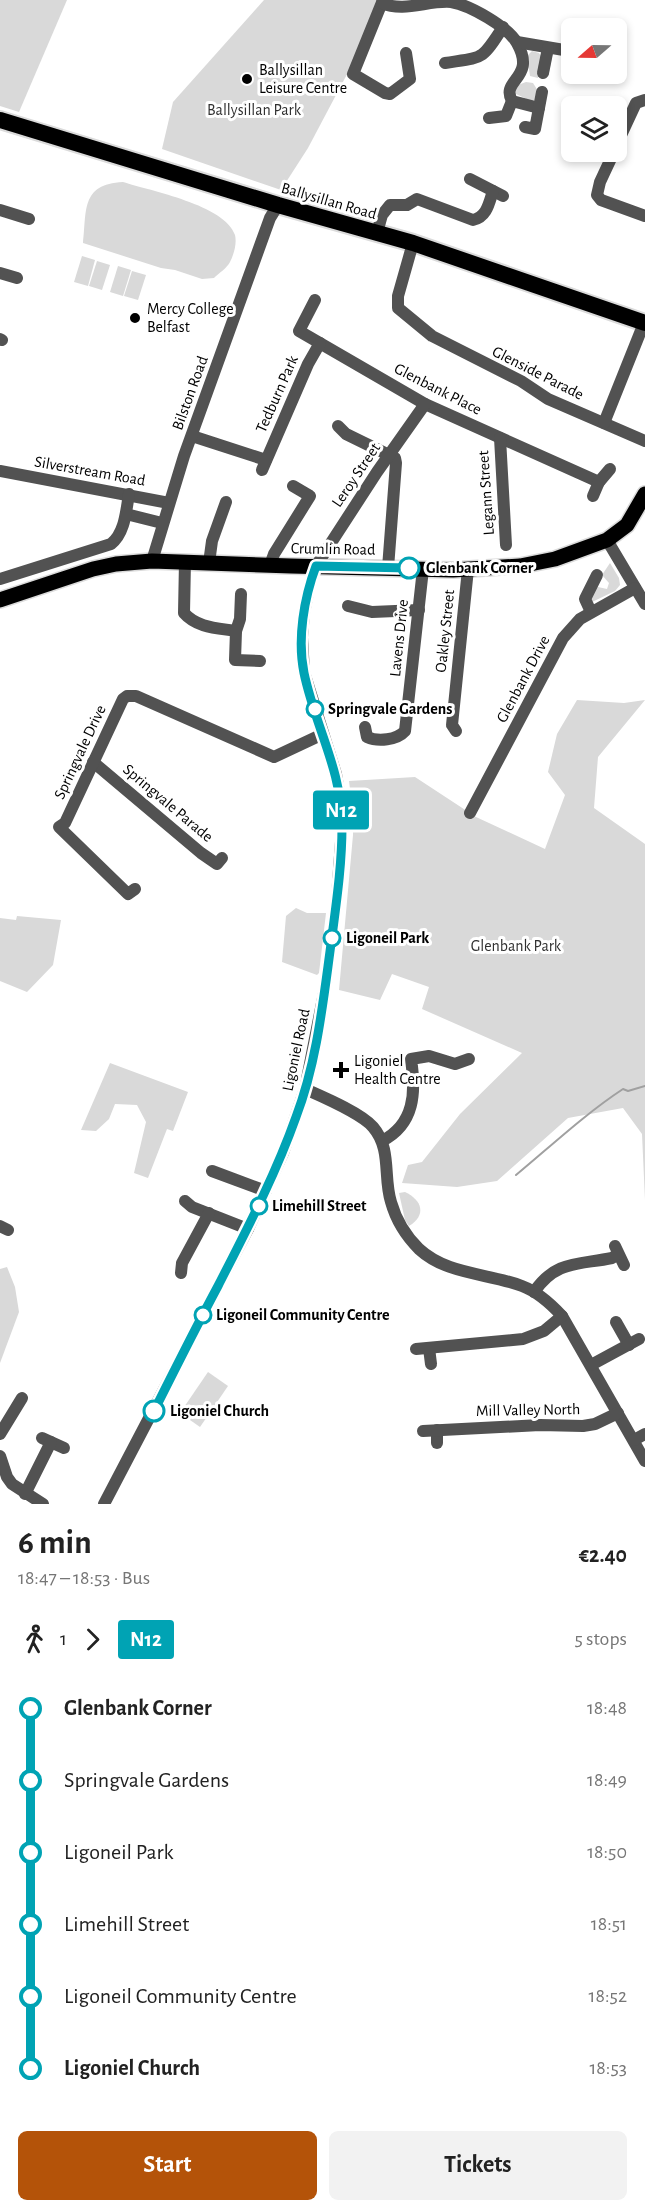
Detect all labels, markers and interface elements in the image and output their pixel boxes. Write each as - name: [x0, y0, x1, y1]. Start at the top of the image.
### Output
- north arrow: [561, 18, 627, 84]
- map controls: [561, 18, 627, 162]
- place label: Ballysillan Leisure Centre: [259, 62, 347, 96]
- marker: Ballysillan Leisure Centre: [240, 72, 254, 86]
- button: layers: [561, 96, 627, 162]
- park label: Ballysillan Park: [207, 102, 302, 119]
- street label: Ballysillan Road: [279, 180, 378, 223]
- place label: Mercy College Belfast: [147, 301, 234, 335]
- marker: Mercy College Belfast: [128, 311, 142, 325]
- street label: Glenside Parade: [490, 343, 586, 403]
- street label: Tedburn Park: [253, 352, 301, 435]
- street label: Bilston Road: [169, 354, 211, 432]
- street label: Glenbank Place: [392, 360, 484, 418]
- street label: Leroy Street: [329, 440, 384, 511]
- street label: Legann Street: [475, 450, 497, 536]
- street label: Silverstream Road: [33, 453, 147, 489]
- street label: Crumlin Road: [291, 540, 375, 558]
- marker: Glenbank Corner: [398, 557, 420, 579]
- place label: Glenbank Corner: [426, 560, 534, 576]
- street label: Oakley Street: [433, 589, 458, 673]
- street label: Lavens Drive: [387, 598, 411, 678]
- street label: Glenbank Drive: [493, 633, 553, 725]
- marker: Springvale Gardens: [306, 700, 324, 718]
- place label: Springvale Gardens: [328, 701, 452, 717]
- street label: Springvale Drive: [51, 702, 109, 802]
- street label: Springvale Parade: [120, 761, 216, 845]
- line badge: N12: [306, 790, 376, 830]
- text: N12: [325, 800, 357, 821]
- marker: Ligoneil Park: [323, 929, 341, 947]
- place label: Ligoneil Park: [346, 930, 429, 946]
- park label: Glenbank Park: [471, 938, 562, 954]
- street label: Ligoniel Road: [279, 1007, 313, 1093]
- place label: Ligoniel Health Centre: [354, 1053, 441, 1087]
- marker: Ligoniel Health Centre: [332, 1061, 350, 1079]
- marker: Limehill Street: [250, 1197, 268, 1215]
- place label: Limehill Street: [272, 1198, 367, 1214]
- marker: Ligoneil Community Centre: [194, 1306, 212, 1324]
- place label: Ligoneil Community Centre: [216, 1307, 390, 1324]
- marker: Ligoniel Church: [143, 1400, 165, 1422]
- street label: Mill Valley North: [476, 1401, 580, 1420]
- place label: Ligoniel Church: [170, 1403, 269, 1419]
- text: 6 min: [18, 1527, 92, 1560]
- text: €2.40: [579, 1544, 627, 1566]
- text: 18:47 – 18:53 · Bus: [18, 1568, 150, 1588]
- icon: walk: [18, 1623, 51, 1656]
- icon: forward: [76, 1623, 109, 1656]
- text: 1: [60, 1629, 67, 1649]
- text: N12: [130, 1629, 162, 1650]
- text: 5 stops: [574, 1629, 627, 1649]
- text: Glenbank Corner: [64, 1697, 212, 1719]
- text: 18:48: [587, 1698, 627, 1718]
- text: Springvale Gardens: [64, 1769, 229, 1791]
- text: 18:49: [587, 1770, 627, 1790]
- text: Ligoneil Park: [64, 1841, 174, 1863]
- text: 18:50: [587, 1842, 627, 1862]
- text: Limehill Street: [64, 1913, 189, 1935]
- text: 18:51: [591, 1914, 627, 1934]
- text: Ligoneil Community Centre: [64, 1985, 297, 2007]
- text: 18:52: [589, 1986, 627, 2006]
- text: Ligoniel Church: [64, 2057, 200, 2079]
- text: 18:53: [589, 2058, 627, 2078]
- button: Start: [18, 2131, 317, 2200]
- button: Tickets: [329, 2131, 627, 2200]

